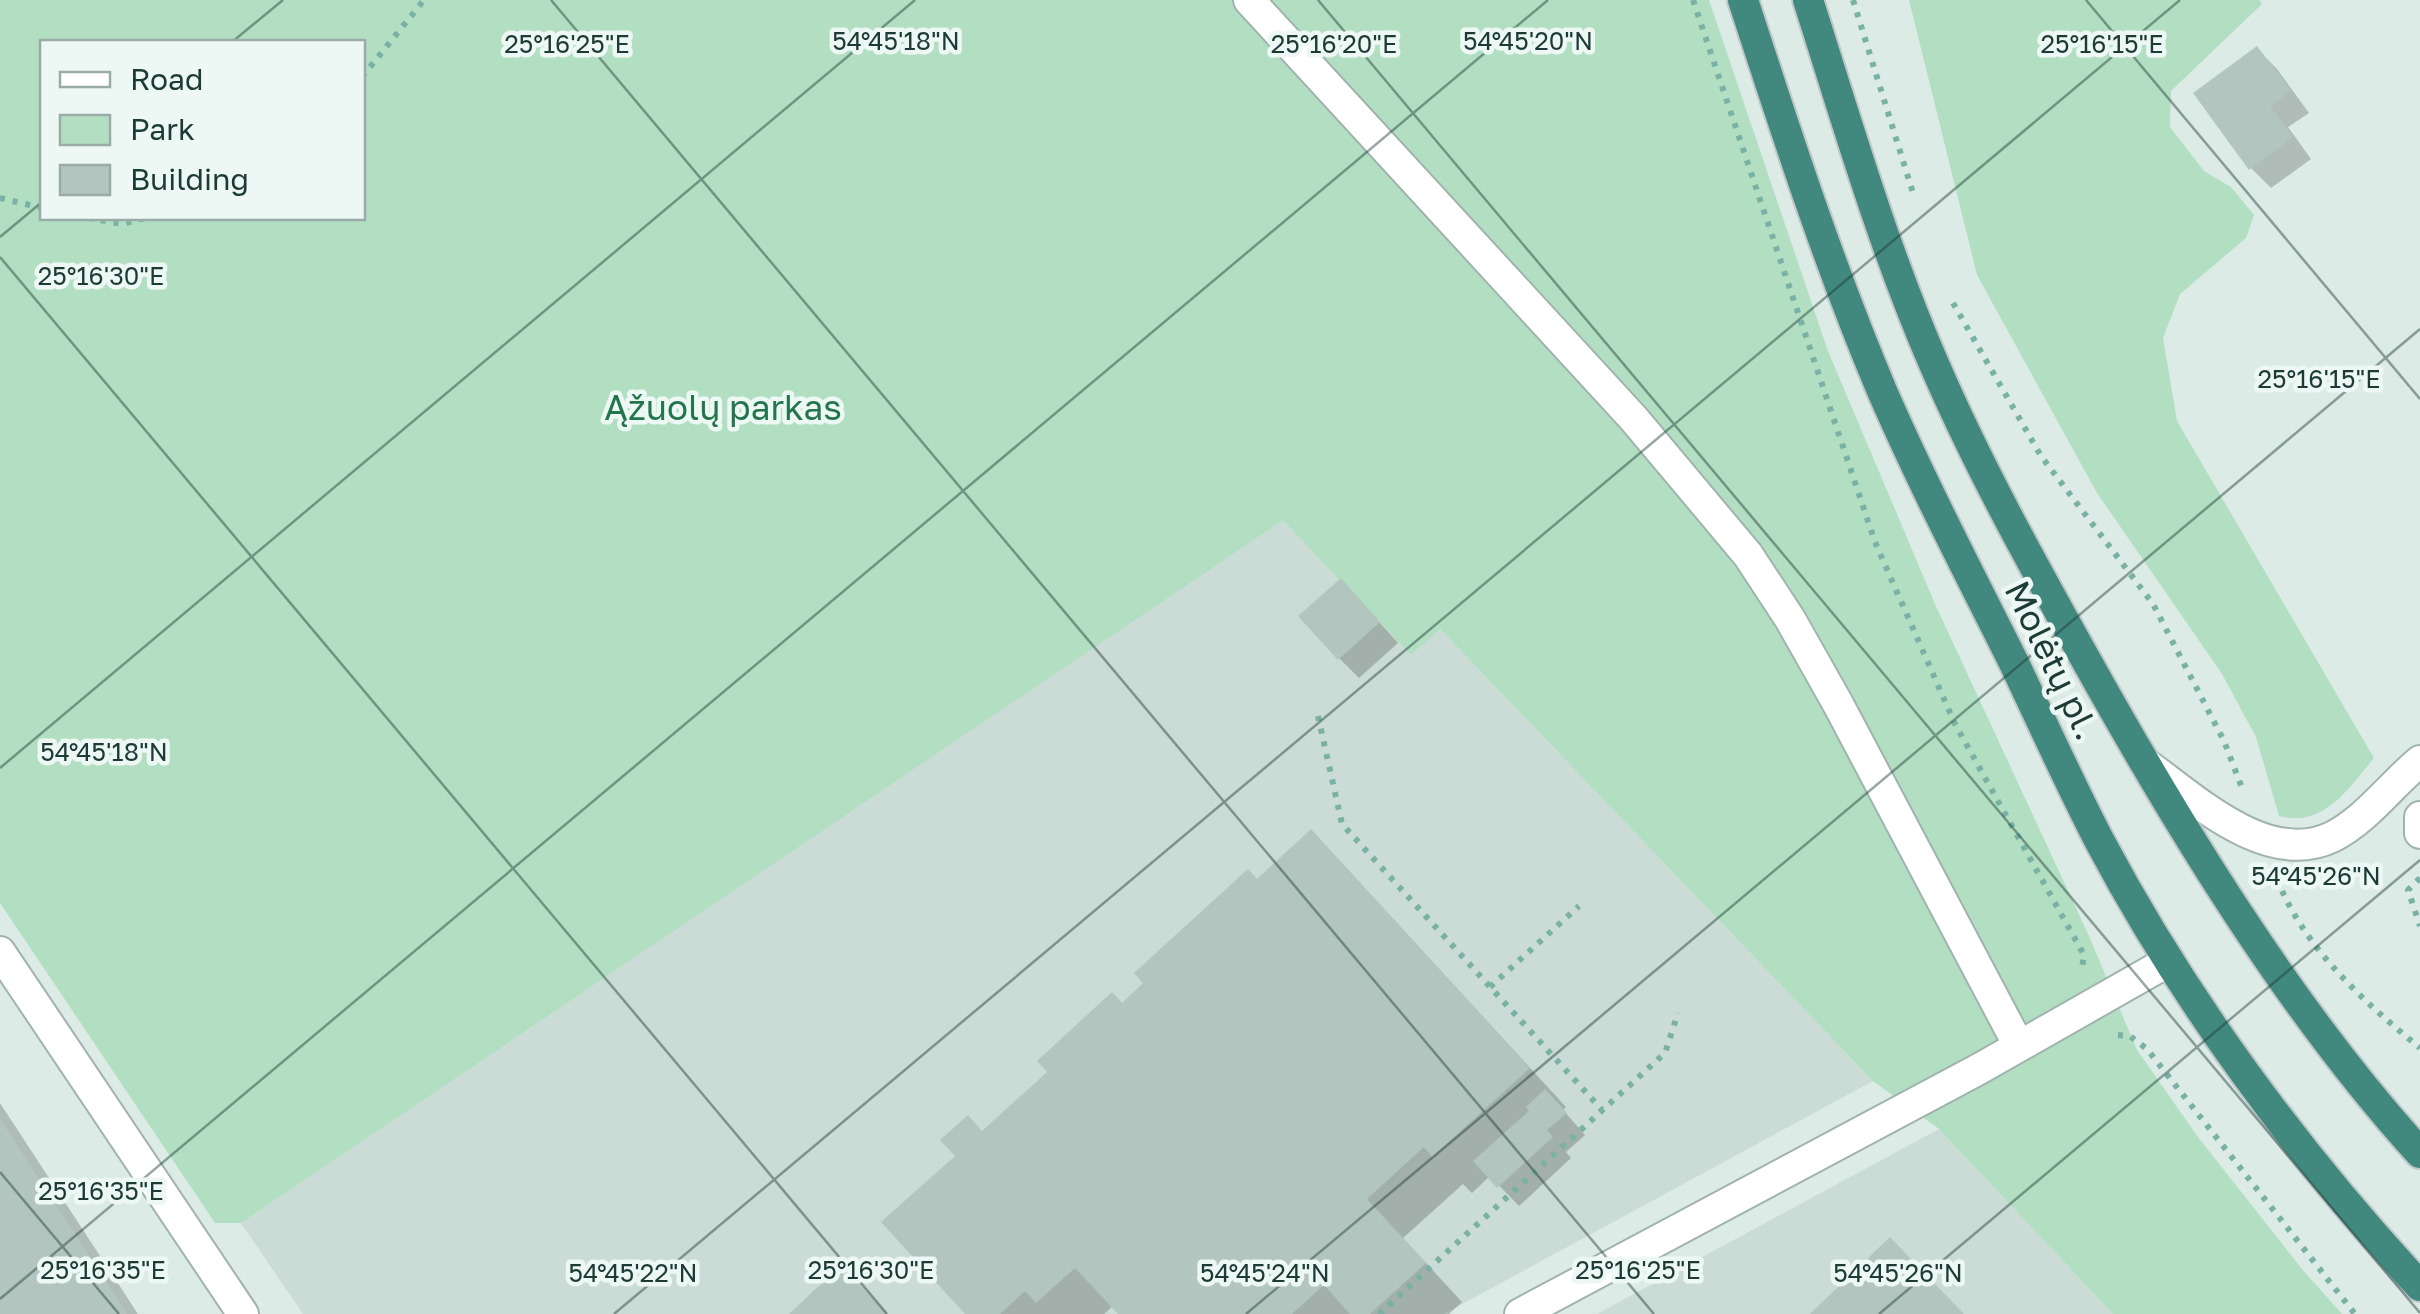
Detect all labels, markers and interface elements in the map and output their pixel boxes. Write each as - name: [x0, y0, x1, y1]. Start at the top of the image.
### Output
- text: 54°45'18"N: [832, 25, 960, 56]
- text: 54°45'20"N: [1463, 25, 1593, 56]
- text: 25°16'25"E: [504, 28, 630, 59]
- text: 25°16'20"E: [1271, 28, 1397, 59]
- text: 25°16'15"E: [2040, 28, 2164, 59]
- legend: [40, 40, 365, 220]
- text: Road: [130, 61, 204, 97]
- text: Park: [130, 111, 195, 147]
- text: Building: [130, 161, 249, 197]
- text: 25°16'30"E: [38, 260, 164, 291]
- text: 25°16'15"E: [2257, 363, 2381, 394]
- park label: Ąžuolų parkas: [604, 386, 842, 428]
- street label: Molėtų pl.: [1997, 574, 2109, 746]
- text: 54°45'18"N: [40, 736, 168, 767]
- text: 54°45'26"N: [2251, 860, 2381, 891]
- text: 25°16'35"E: [38, 1175, 164, 1206]
- text: 25°16'35"E: [40, 1254, 166, 1285]
- text: 25°16'30"E: [808, 1254, 934, 1285]
- text: 25°16'25"E: [1575, 1254, 1701, 1285]
- text: 54°45'22"N: [568, 1257, 698, 1288]
- text: 54°45'24"N: [1200, 1257, 1330, 1288]
- text: 54°45'26"N: [1833, 1257, 1963, 1288]

